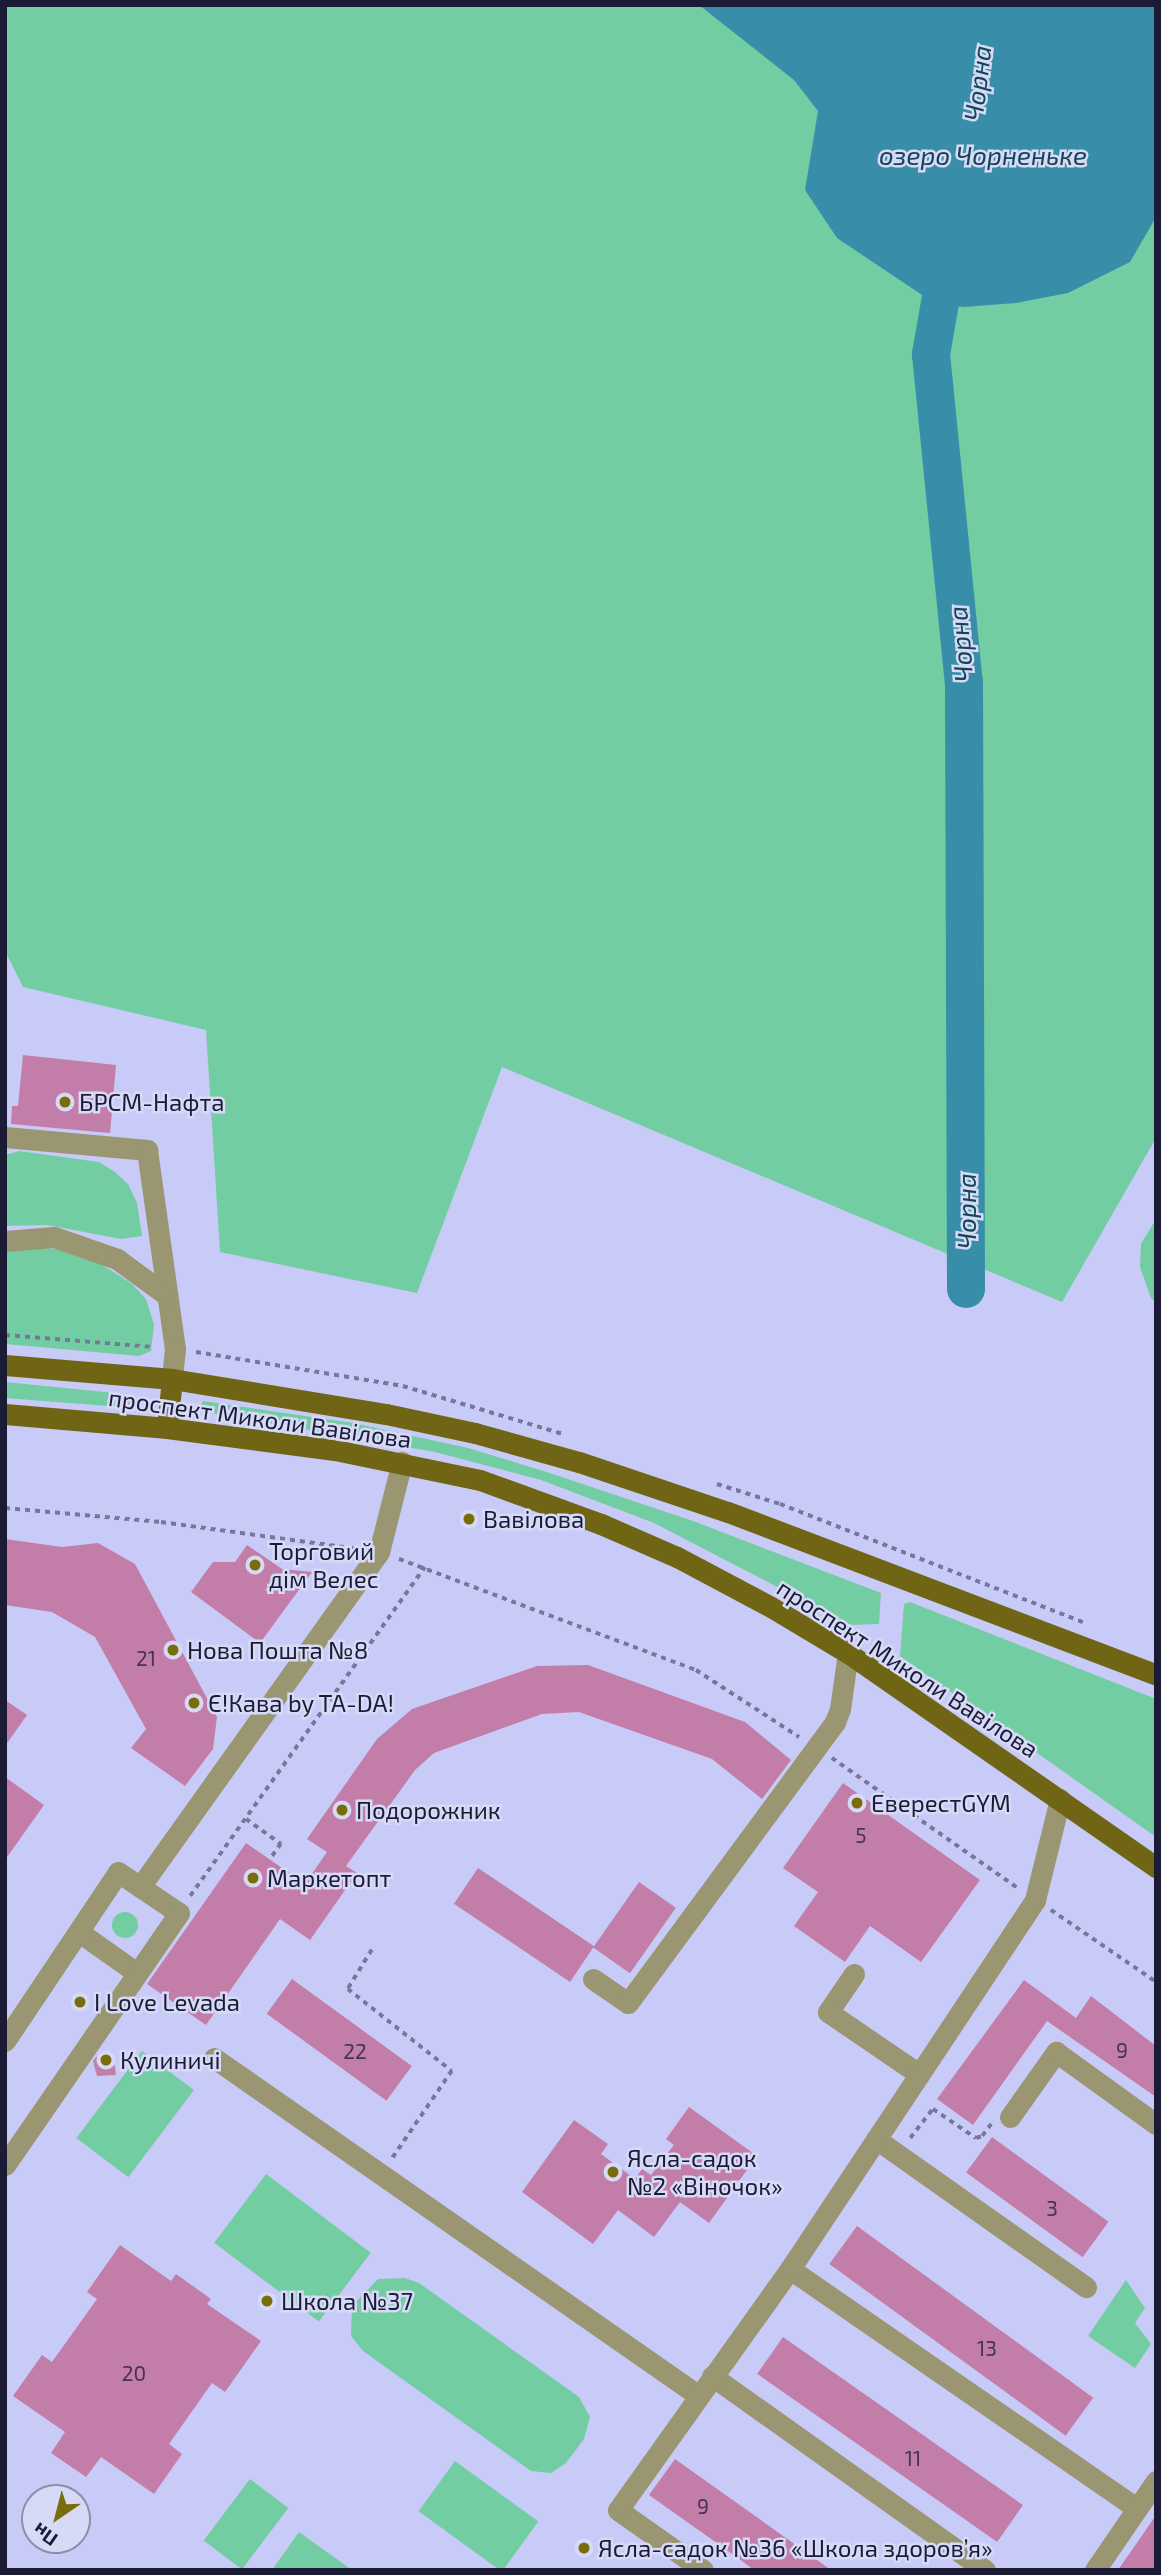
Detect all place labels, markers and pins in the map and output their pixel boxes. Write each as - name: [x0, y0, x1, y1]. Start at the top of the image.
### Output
- place label: БРСМ-Нафта: [79, 1088, 225, 1116]
- marker: БРСМ-Нафта: [57, 1094, 73, 1110]
- place label: Вавілова: [483, 1505, 584, 1533]
- marker: Вавілова: [461, 1511, 477, 1527]
- place label: Торговий дім Велес: [269, 1537, 379, 1593]
- marker: Торговий дім Велес: [247, 1557, 263, 1573]
- place label: Нова Пошта №8: [187, 1636, 368, 1664]
- marker: Нова Пошта №8: [165, 1642, 181, 1658]
- place label: Є!Кава by TA-DA!: [208, 1689, 395, 1717]
- marker: Є!Кава by TA-DA!: [186, 1695, 202, 1711]
- place label: ЕверестGYM: [871, 1789, 1011, 1817]
- marker: ЕверестGYM: [849, 1795, 865, 1811]
- place label: Подорожник: [356, 1796, 501, 1824]
- marker: Подорожник: [334, 1802, 350, 1818]
- place label: Маркетопт: [267, 1864, 391, 1892]
- marker: Маркетопт: [245, 1870, 261, 1886]
- place label: I Love Levada: [94, 1988, 240, 2016]
- marker: I Love Levada: [72, 1994, 88, 2010]
- place label: Кулиничі: [120, 2046, 220, 2074]
- marker: Кулиничі: [98, 2052, 114, 2068]
- place label: Ясла-садок №2 «Віночок»: [627, 2144, 783, 2200]
- marker: Ясла-садок №2 «Віночок»: [605, 2164, 621, 2180]
- place label: Школа №37: [281, 2287, 413, 2315]
- marker: Школа №37: [259, 2293, 275, 2309]
- place label: Ясла-садок №36 «Школа здоров’я»: [598, 2534, 993, 2562]
- marker: Ясла-садок №36 «Школа здоров’я»: [576, 2540, 592, 2556]

